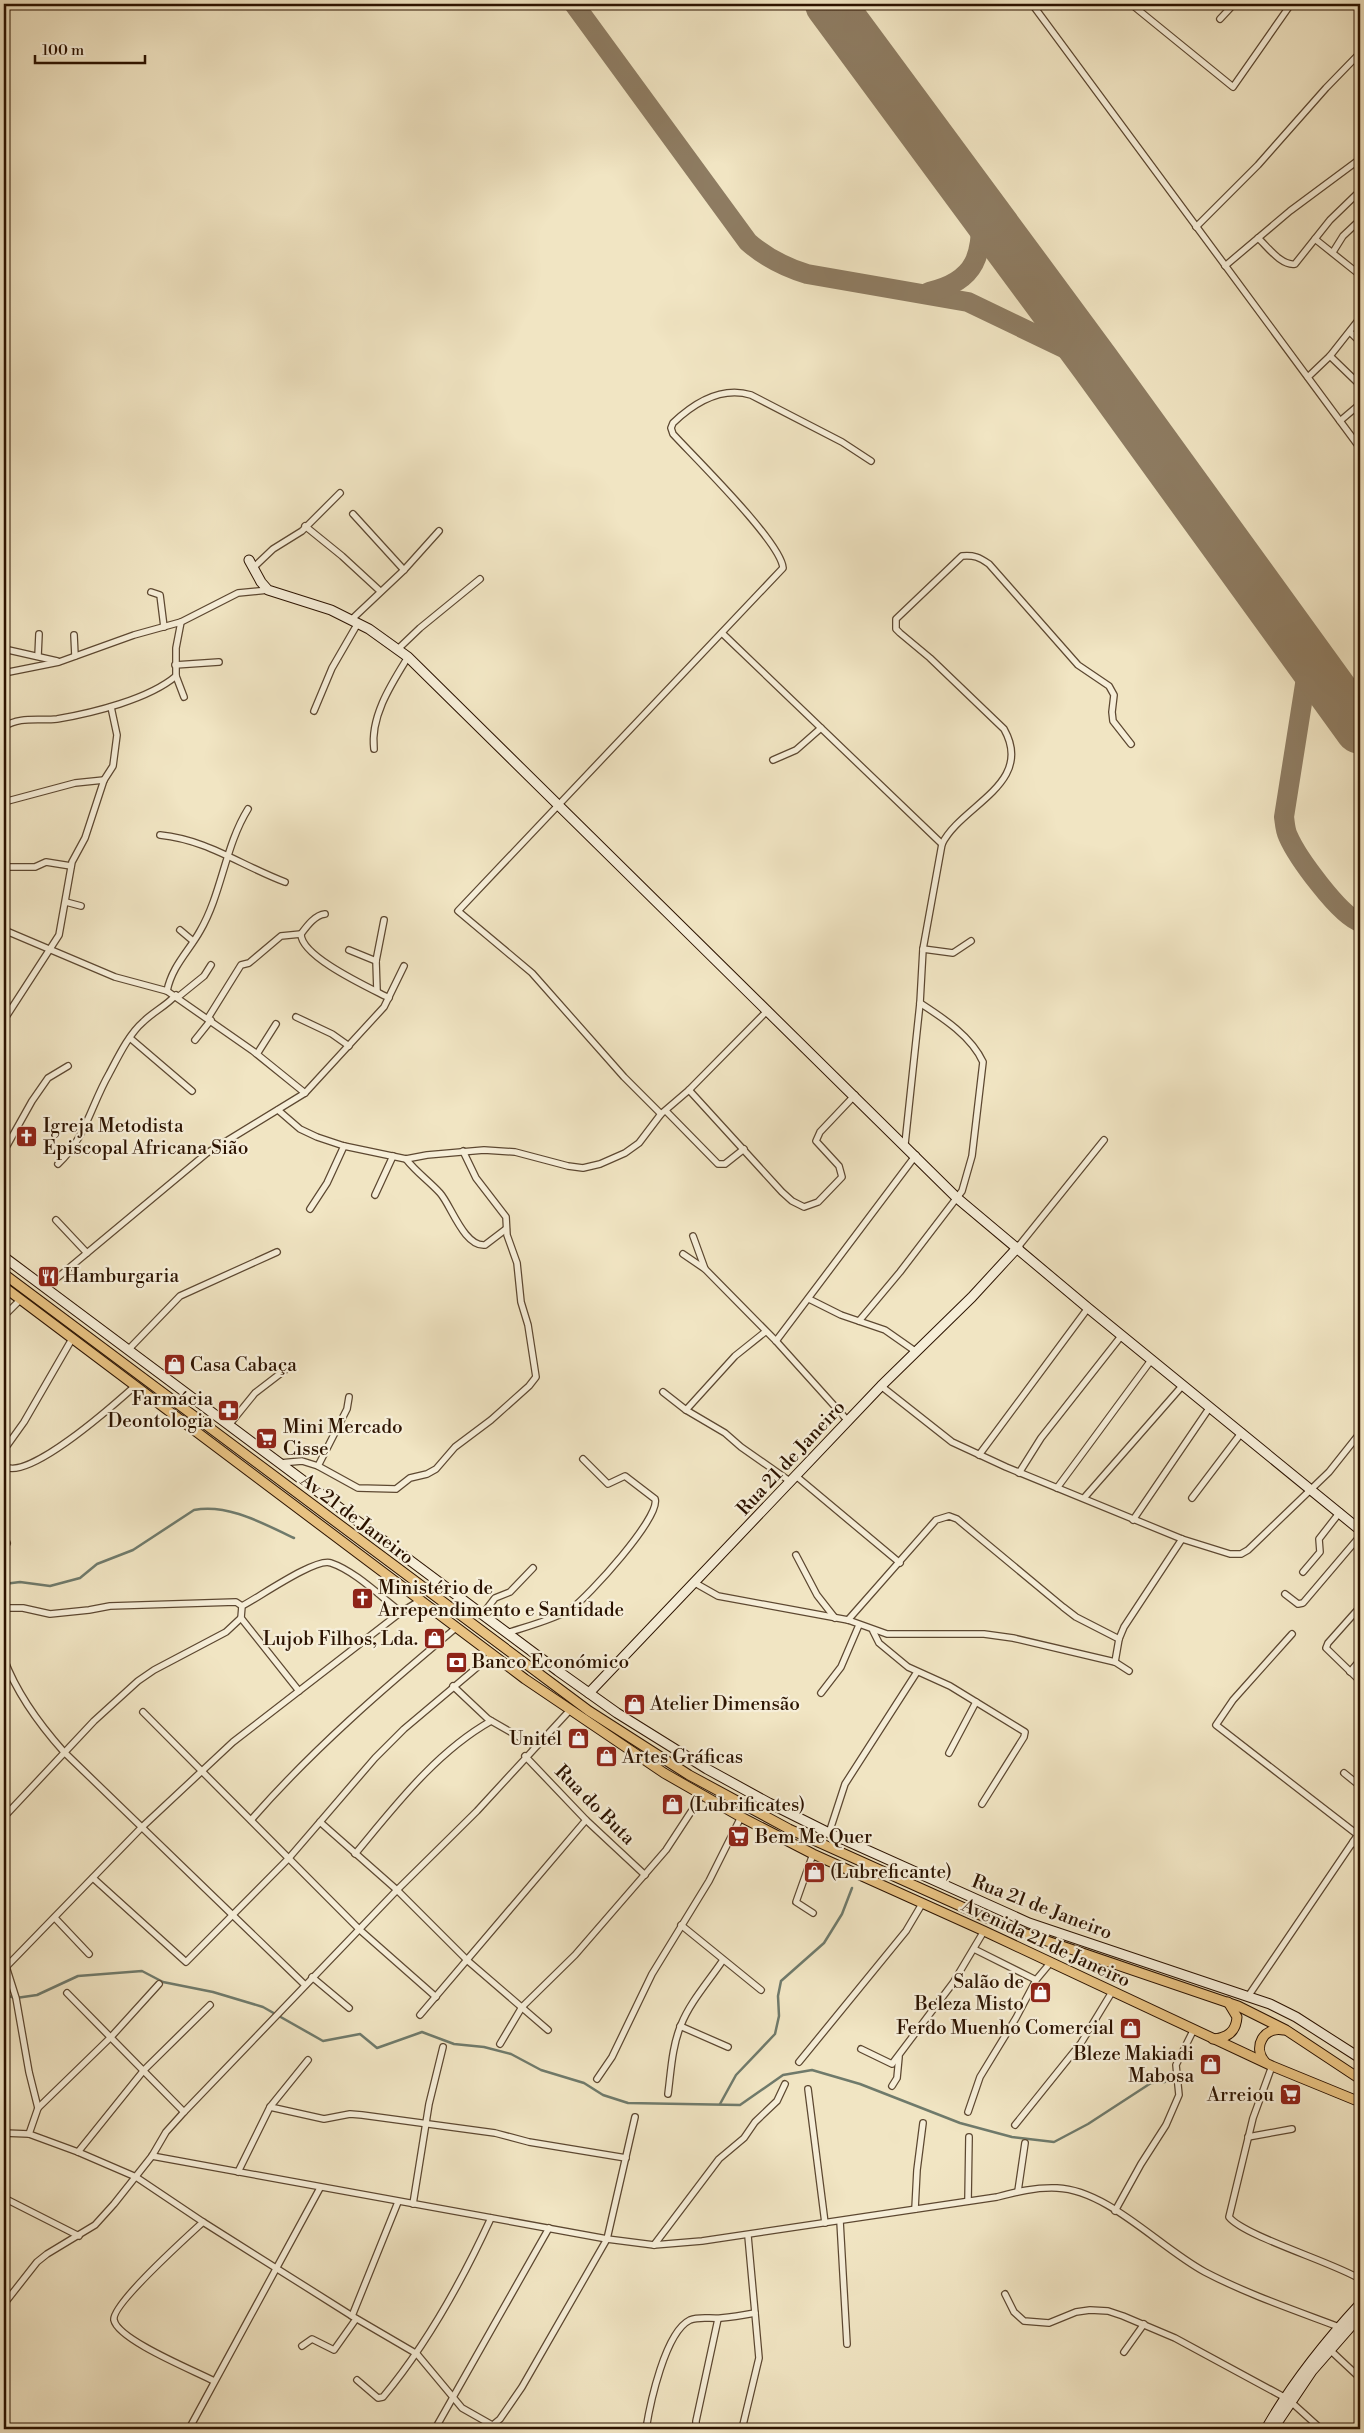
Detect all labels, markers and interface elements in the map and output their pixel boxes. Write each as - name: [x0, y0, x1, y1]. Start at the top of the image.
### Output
- scale bar: [35, 32, 145, 64]
- text: 100 m: [42, 41, 84, 60]
- place label: Igreja Metodista Episcopal Africana Sião: [43, 1114, 248, 1160]
- church icon: Igreja Metodista Episcopal Africana Sião: [15, 1125, 39, 1149]
- restaurant icon: Hamburgaria: [36, 1264, 60, 1288]
- place label: Hamburgaria: [64, 1264, 180, 1288]
- shop icon: Casa Cabaça: [162, 1353, 186, 1377]
- place label: Casa Cabaça: [190, 1353, 297, 1377]
- place label: Farmácia Deontologia: [107, 1387, 213, 1433]
- street label: Rua 21 de Janeiro: [732, 1396, 850, 1520]
- pharmacy icon: Farmácia Deontologia: [217, 1398, 241, 1422]
- place label: Mini Mercado Cisse: [283, 1415, 403, 1461]
- supermarket icon: Mini Mercado Cisse: [255, 1426, 279, 1450]
- street label: Av 21 de Janeiro: [294, 1468, 419, 1570]
- place label: Ministério de Arrependimento e Santidade: [377, 1576, 624, 1622]
- church icon: Ministério de Arrependimento e Santidade: [350, 1587, 374, 1611]
- place label: Lujob Filhos, Lda.: [263, 1627, 418, 1651]
- shop icon: Lujob Filhos, Lda.: [422, 1627, 446, 1651]
- bank icon: Banco Económico: [444, 1650, 468, 1674]
- place label: Banco Económico: [471, 1650, 629, 1674]
- shop icon: Atelier Dimensão: [622, 1692, 646, 1716]
- place label: Atelier Dimensão: [649, 1692, 800, 1716]
- place label: Unitel: [509, 1727, 562, 1751]
- shop icon: Unitel: [566, 1727, 590, 1751]
- shop icon: Artes Gráficas: [594, 1745, 618, 1769]
- place label: Artes Gráficas: [621, 1745, 743, 1769]
- street label: Rua do Buta: [550, 1760, 640, 1850]
- shop icon: (Lubrificates): [661, 1793, 685, 1817]
- place label: (Lubrificates): [689, 1793, 805, 1817]
- supermarket icon: Bem Me Quer: [727, 1825, 751, 1849]
- place label: Bem Me Quer: [754, 1825, 872, 1849]
- shop icon: (Lubreficante): [802, 1860, 826, 1884]
- place label: (Lubreficante): [830, 1860, 952, 1884]
- street label: Rua 21 de Janeiro: [968, 1869, 1116, 1945]
- street label: Avenida 21 de Janeiro: [957, 1893, 1134, 1993]
- place label: Salão de Beleza Misto: [913, 1970, 1024, 2016]
- shop icon: Salão de Beleza Misto: [1028, 1981, 1052, 2005]
- place label: Ferdo Muenho Comercial: [896, 2016, 1114, 2040]
- shop icon: Ferdo Muenho Comercial: [1118, 2016, 1142, 2040]
- place label: Bleze Makiadi Mabosa: [1073, 2042, 1194, 2088]
- shop icon: Bleze Makiadi Mabosa: [1198, 2053, 1222, 2077]
- place label: Arreiou: [1206, 2083, 1274, 2107]
- supermarket icon: Arreiou: [1278, 2083, 1302, 2107]

